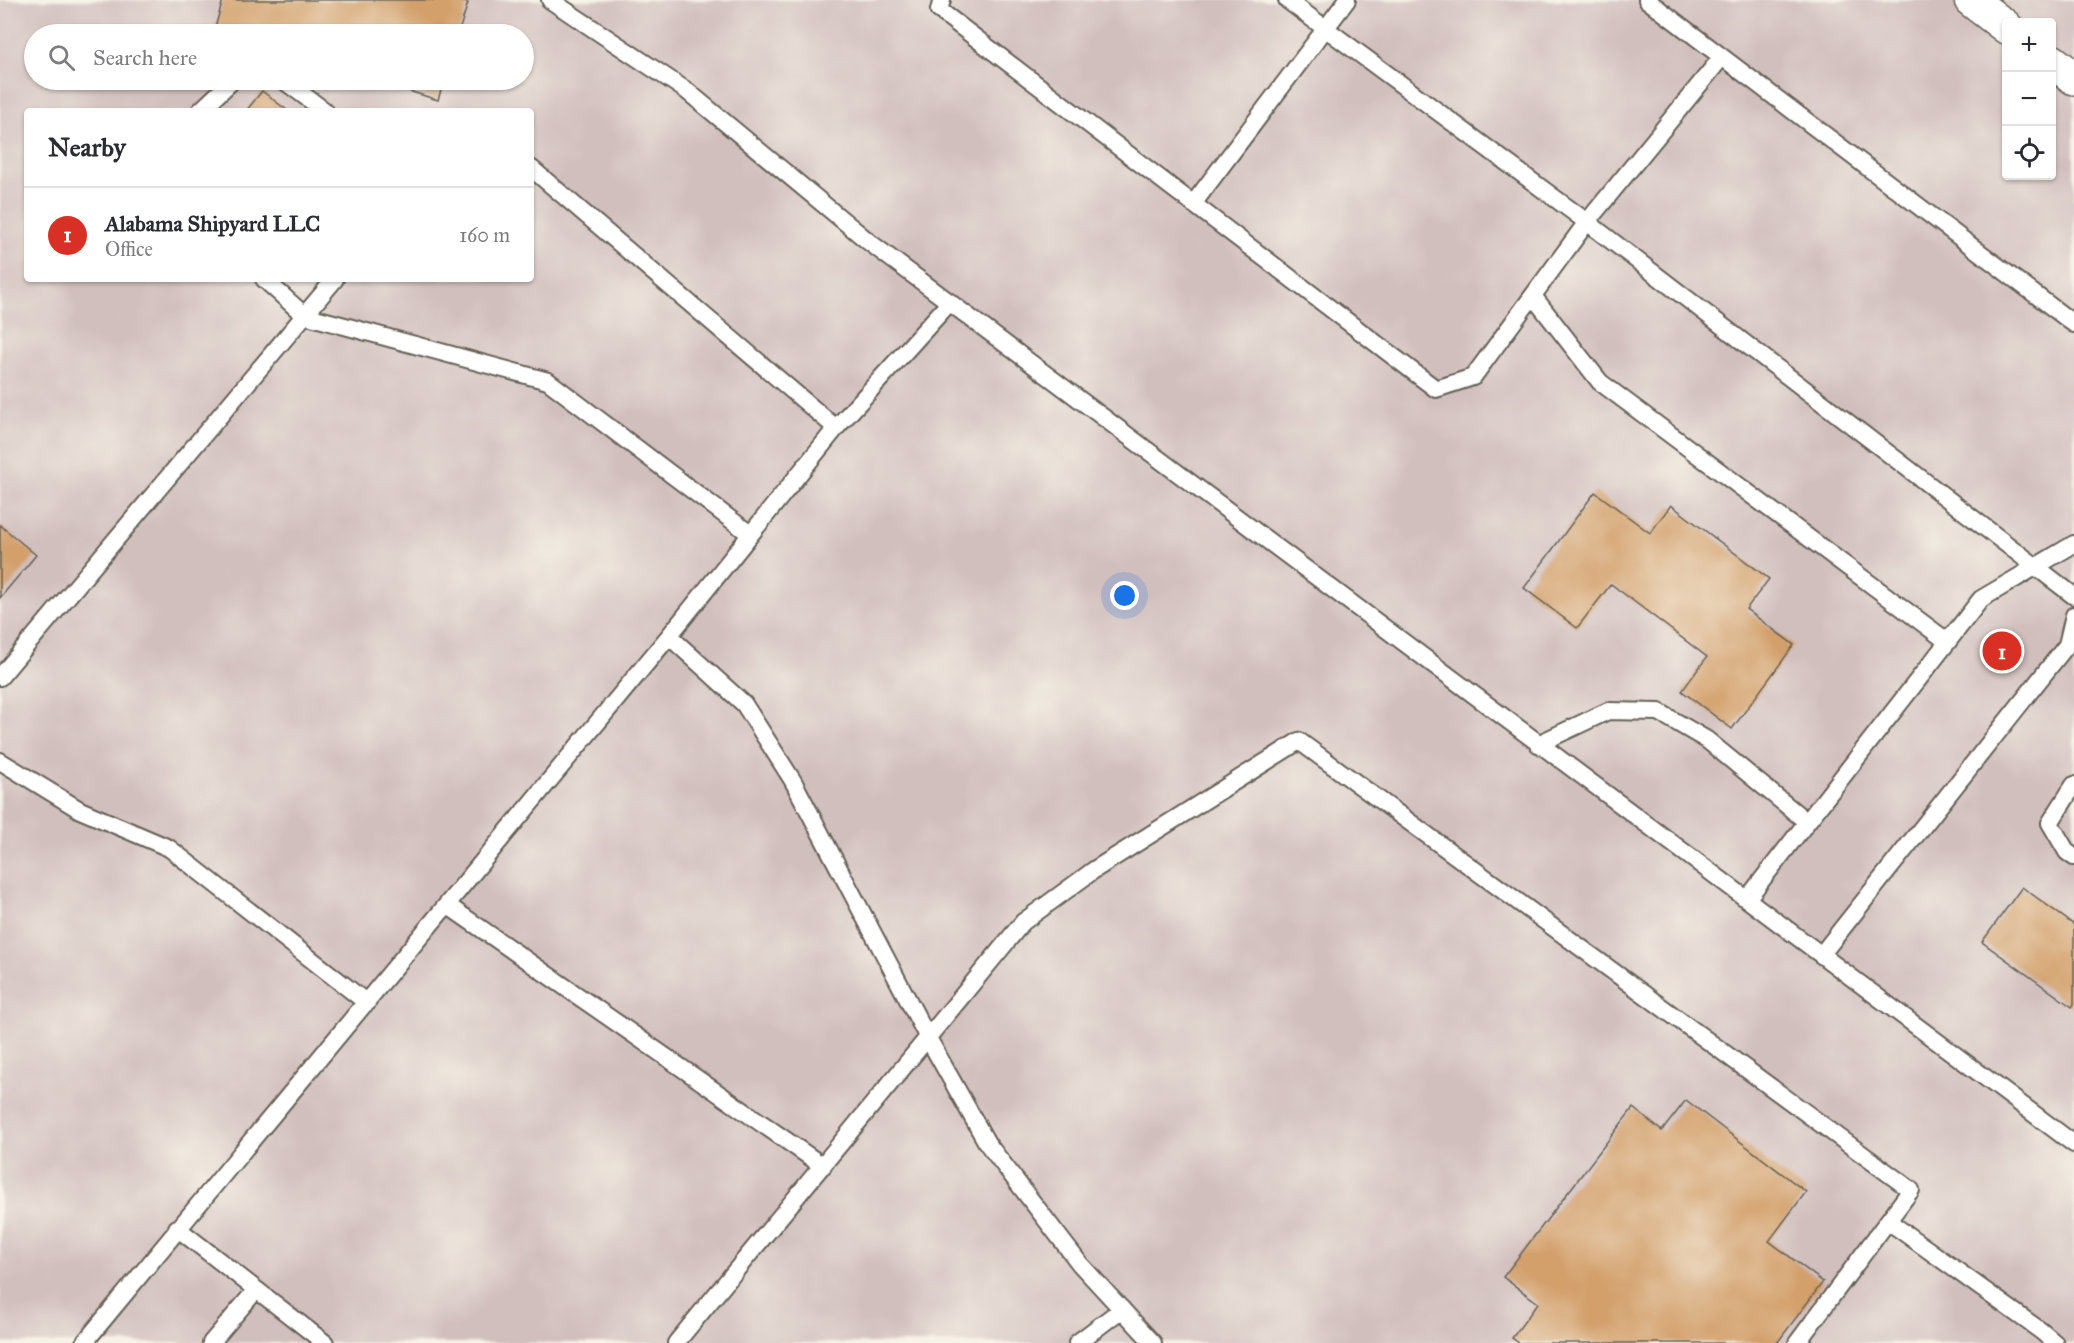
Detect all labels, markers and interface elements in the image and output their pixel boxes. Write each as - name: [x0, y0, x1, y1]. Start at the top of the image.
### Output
- map controls: [2002, 18, 2056, 180]
- button: +: [2002, 18, 2056, 72]
- search box: [24, 24, 534, 90]
- icon: search: [45, 41, 78, 74]
- text: Search here: [93, 44, 197, 71]
- button: −: [2002, 72, 2056, 126]
- button: locate: [2002, 126, 2056, 180]
- text: Nearby: [48, 131, 126, 163]
- text: Alabama Shipyard LLC: [105, 210, 320, 237]
- text: 1: [64, 223, 71, 247]
- text: 160 m: [459, 223, 510, 247]
- text: Office: [105, 237, 153, 261]
- your location: [1110, 581, 1139, 610]
- pin: 1: [1982, 628, 2022, 674]

